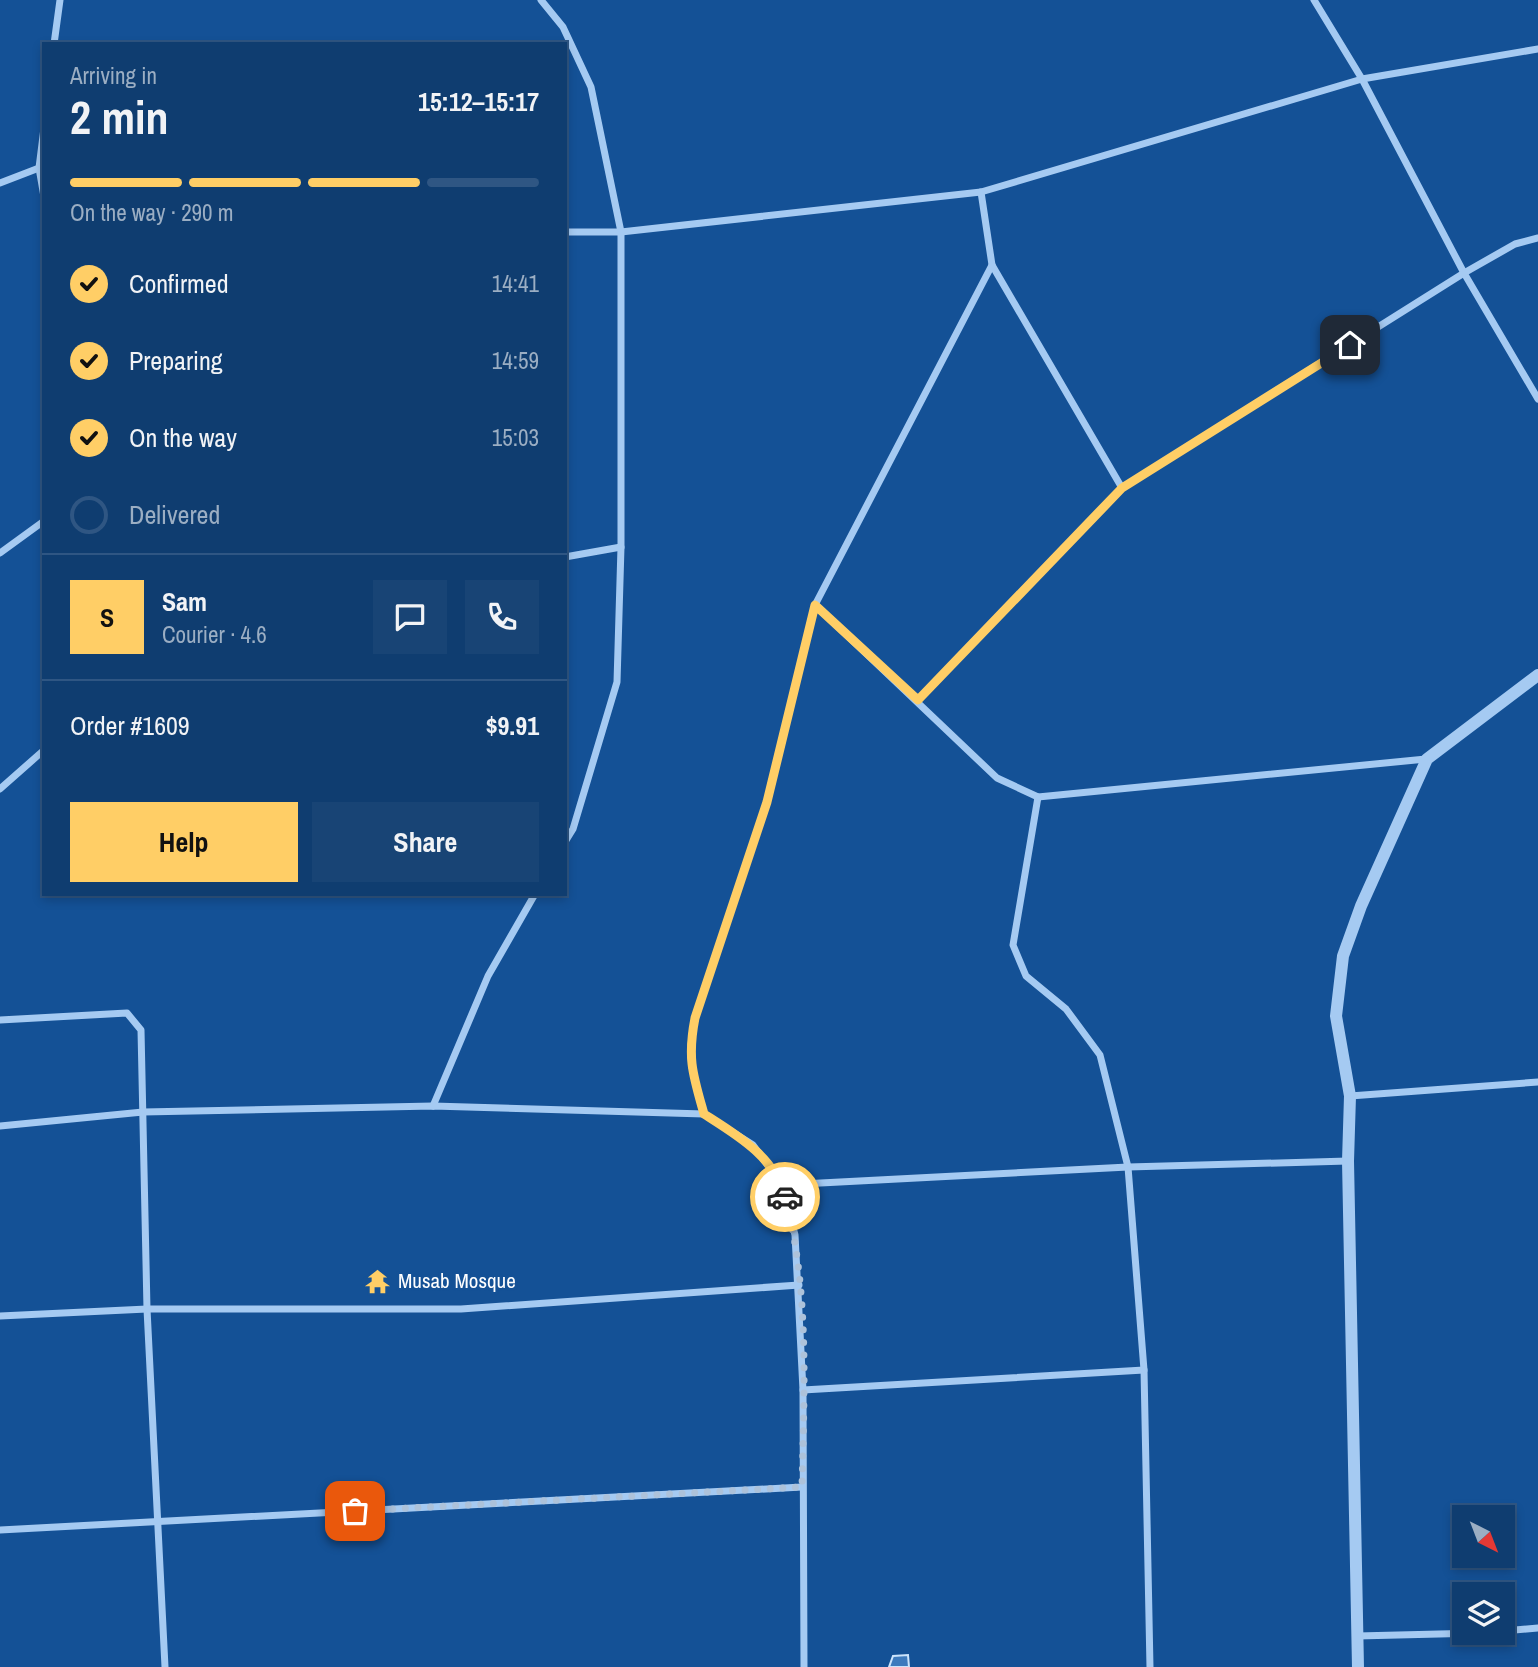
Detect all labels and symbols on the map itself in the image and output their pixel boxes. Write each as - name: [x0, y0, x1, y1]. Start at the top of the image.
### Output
- pin: [1320, 315, 1380, 375]
- courier: [750, 1162, 820, 1232]
- place label: Musab Mosque: [398, 1266, 516, 1295]
- temple icon: Musab Mosque: [364, 1267, 392, 1295]
- pin: [325, 1481, 385, 1541]
- north arrow: [1452, 1505, 1516, 1568]

